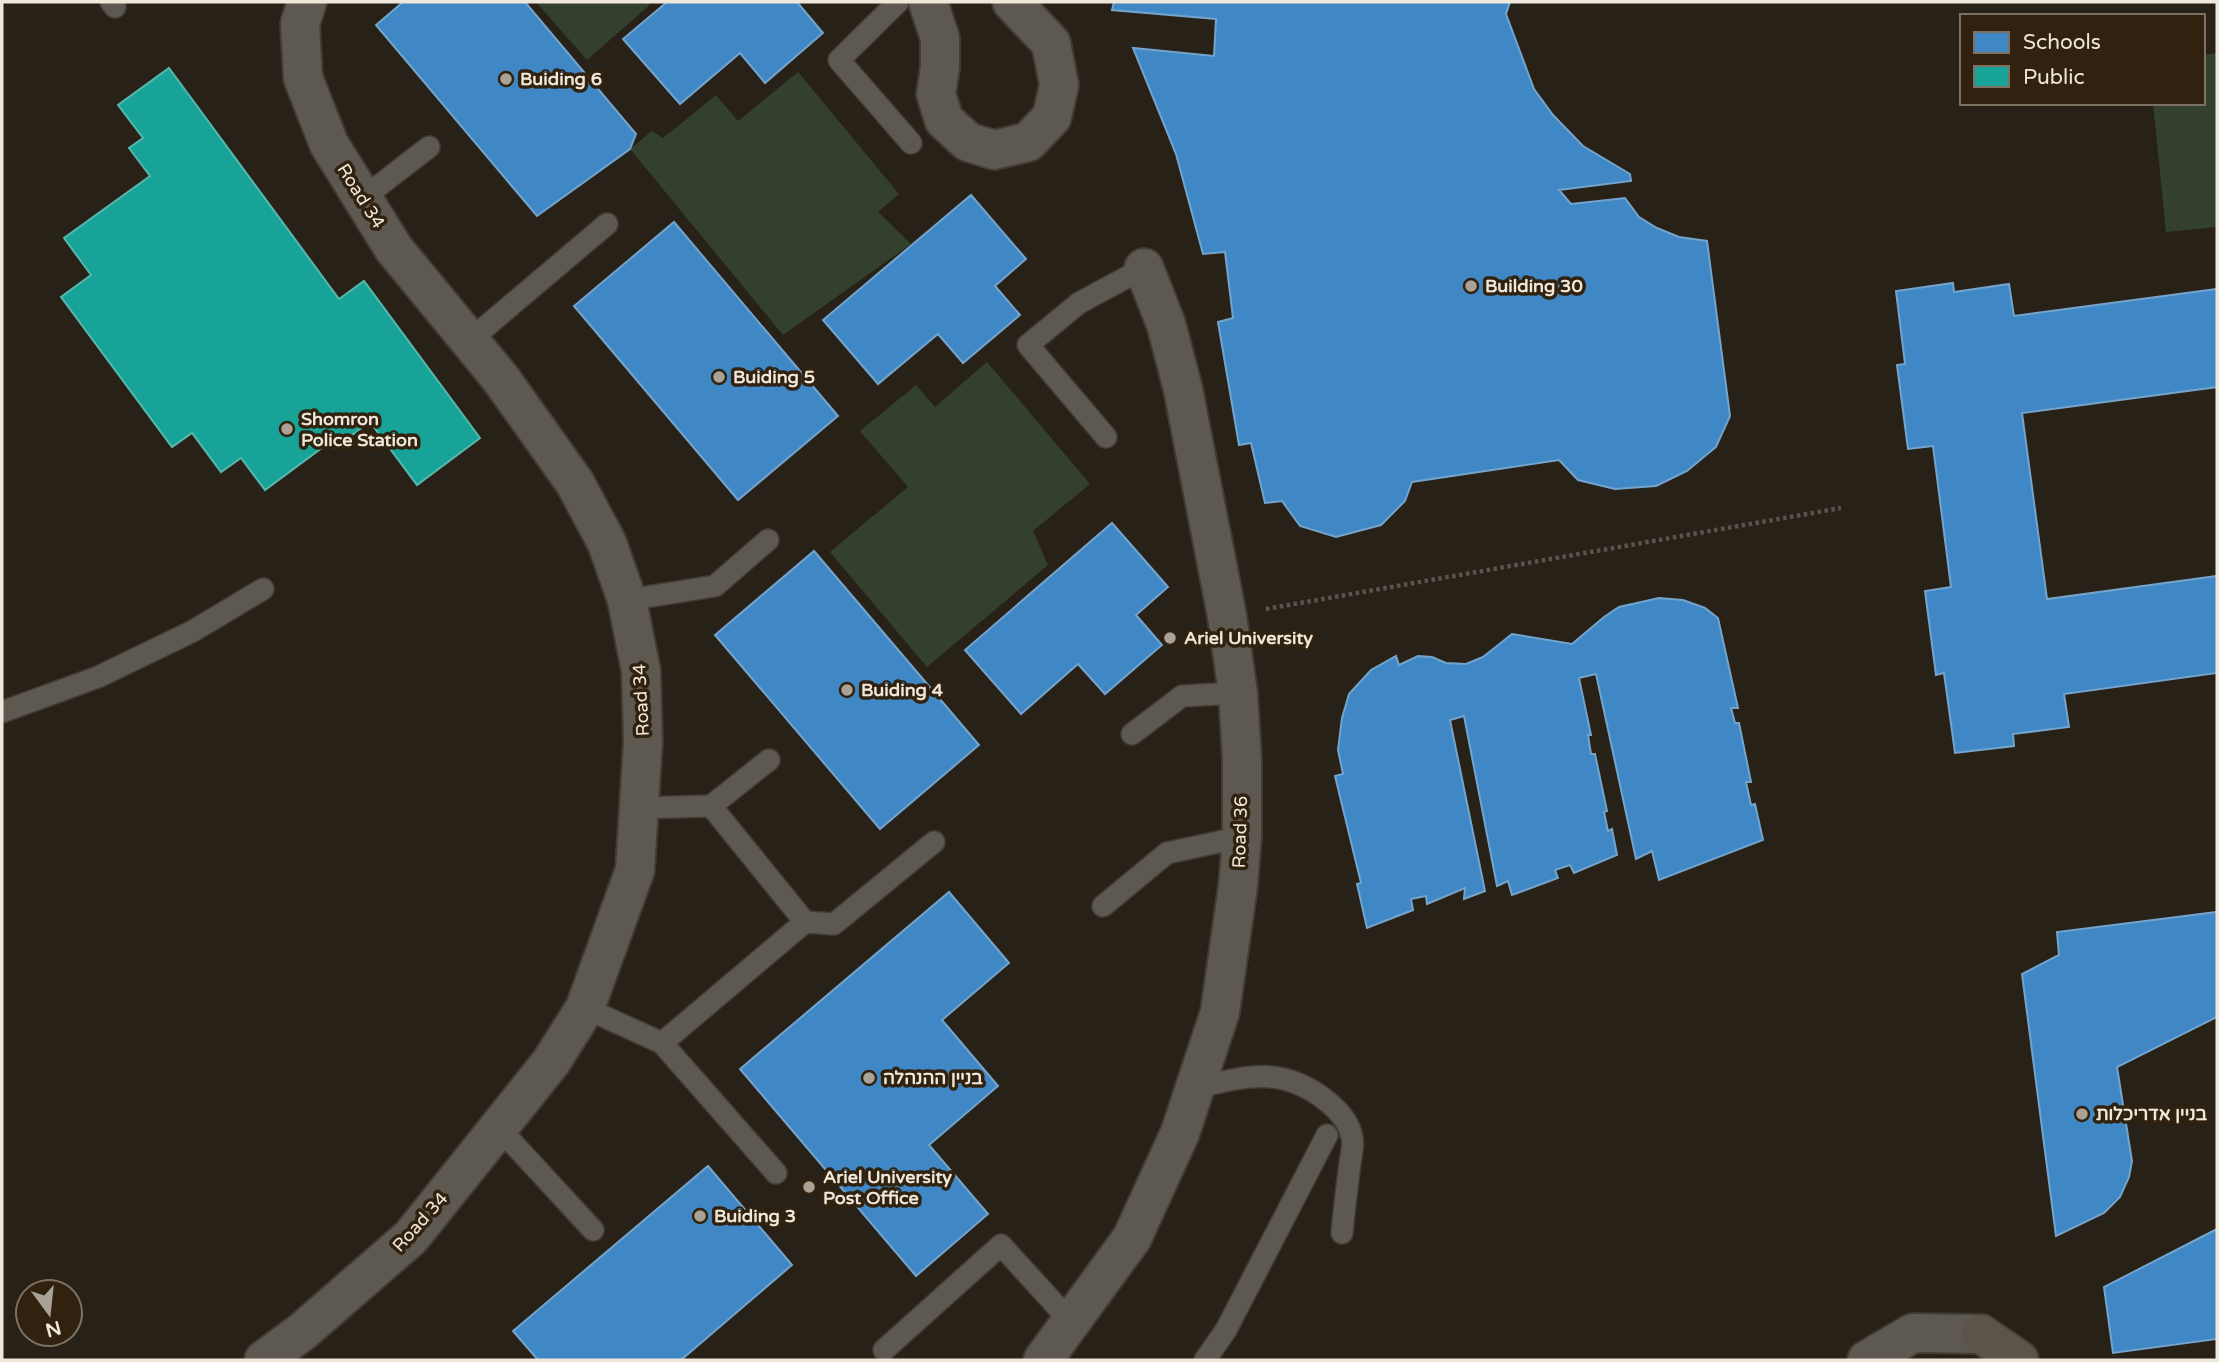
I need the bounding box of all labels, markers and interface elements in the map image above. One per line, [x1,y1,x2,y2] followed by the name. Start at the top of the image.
[1960,14,2205,105] legend
[2023,30,2101,55] text: Schools
[2023,65,2085,90] text: Public
[520,68,602,90] place label: Buiding 6
[498,71,514,87] marker: Buiding 6
[332,159,390,233] street label: Road 34
[1485,275,1583,297] place label: Building 30
[1463,278,1479,294] marker: Building 30
[733,366,815,388] place label: Buiding 5
[711,369,727,385] marker: Buiding 5
[301,408,418,451] place label: Shomron Police Station
[279,421,295,437] marker: Shomron Police Station
[1184,627,1313,649] place label: Ariel University
[1162,630,1178,646] marker: Ariel University
[628,663,654,737] street label: Road 34
[861,679,944,701] place label: Buiding 4
[839,682,855,698] marker: Buiding 4
[1228,795,1252,869] street label: Road 36
[883,1067,983,1089] place label: בניין ההנהלה
[861,1070,877,1086] marker: בניין ההנהלה
[2096,1103,2208,1125] place label: בניין אדריכלות
[2074,1106,2090,1122] marker: בניין אדריכלות
[823,1166,952,1209] place label: Ariel University Post Office
[801,1179,817,1195] marker: Ariel University Post Office
[388,1188,452,1256] street label: Road 34
[714,1205,796,1227] place label: Buiding 3
[692,1208,708,1224] marker: Buiding 3
[14,1278,84,1348] north arrow
[43,1316,63,1341] text: N

